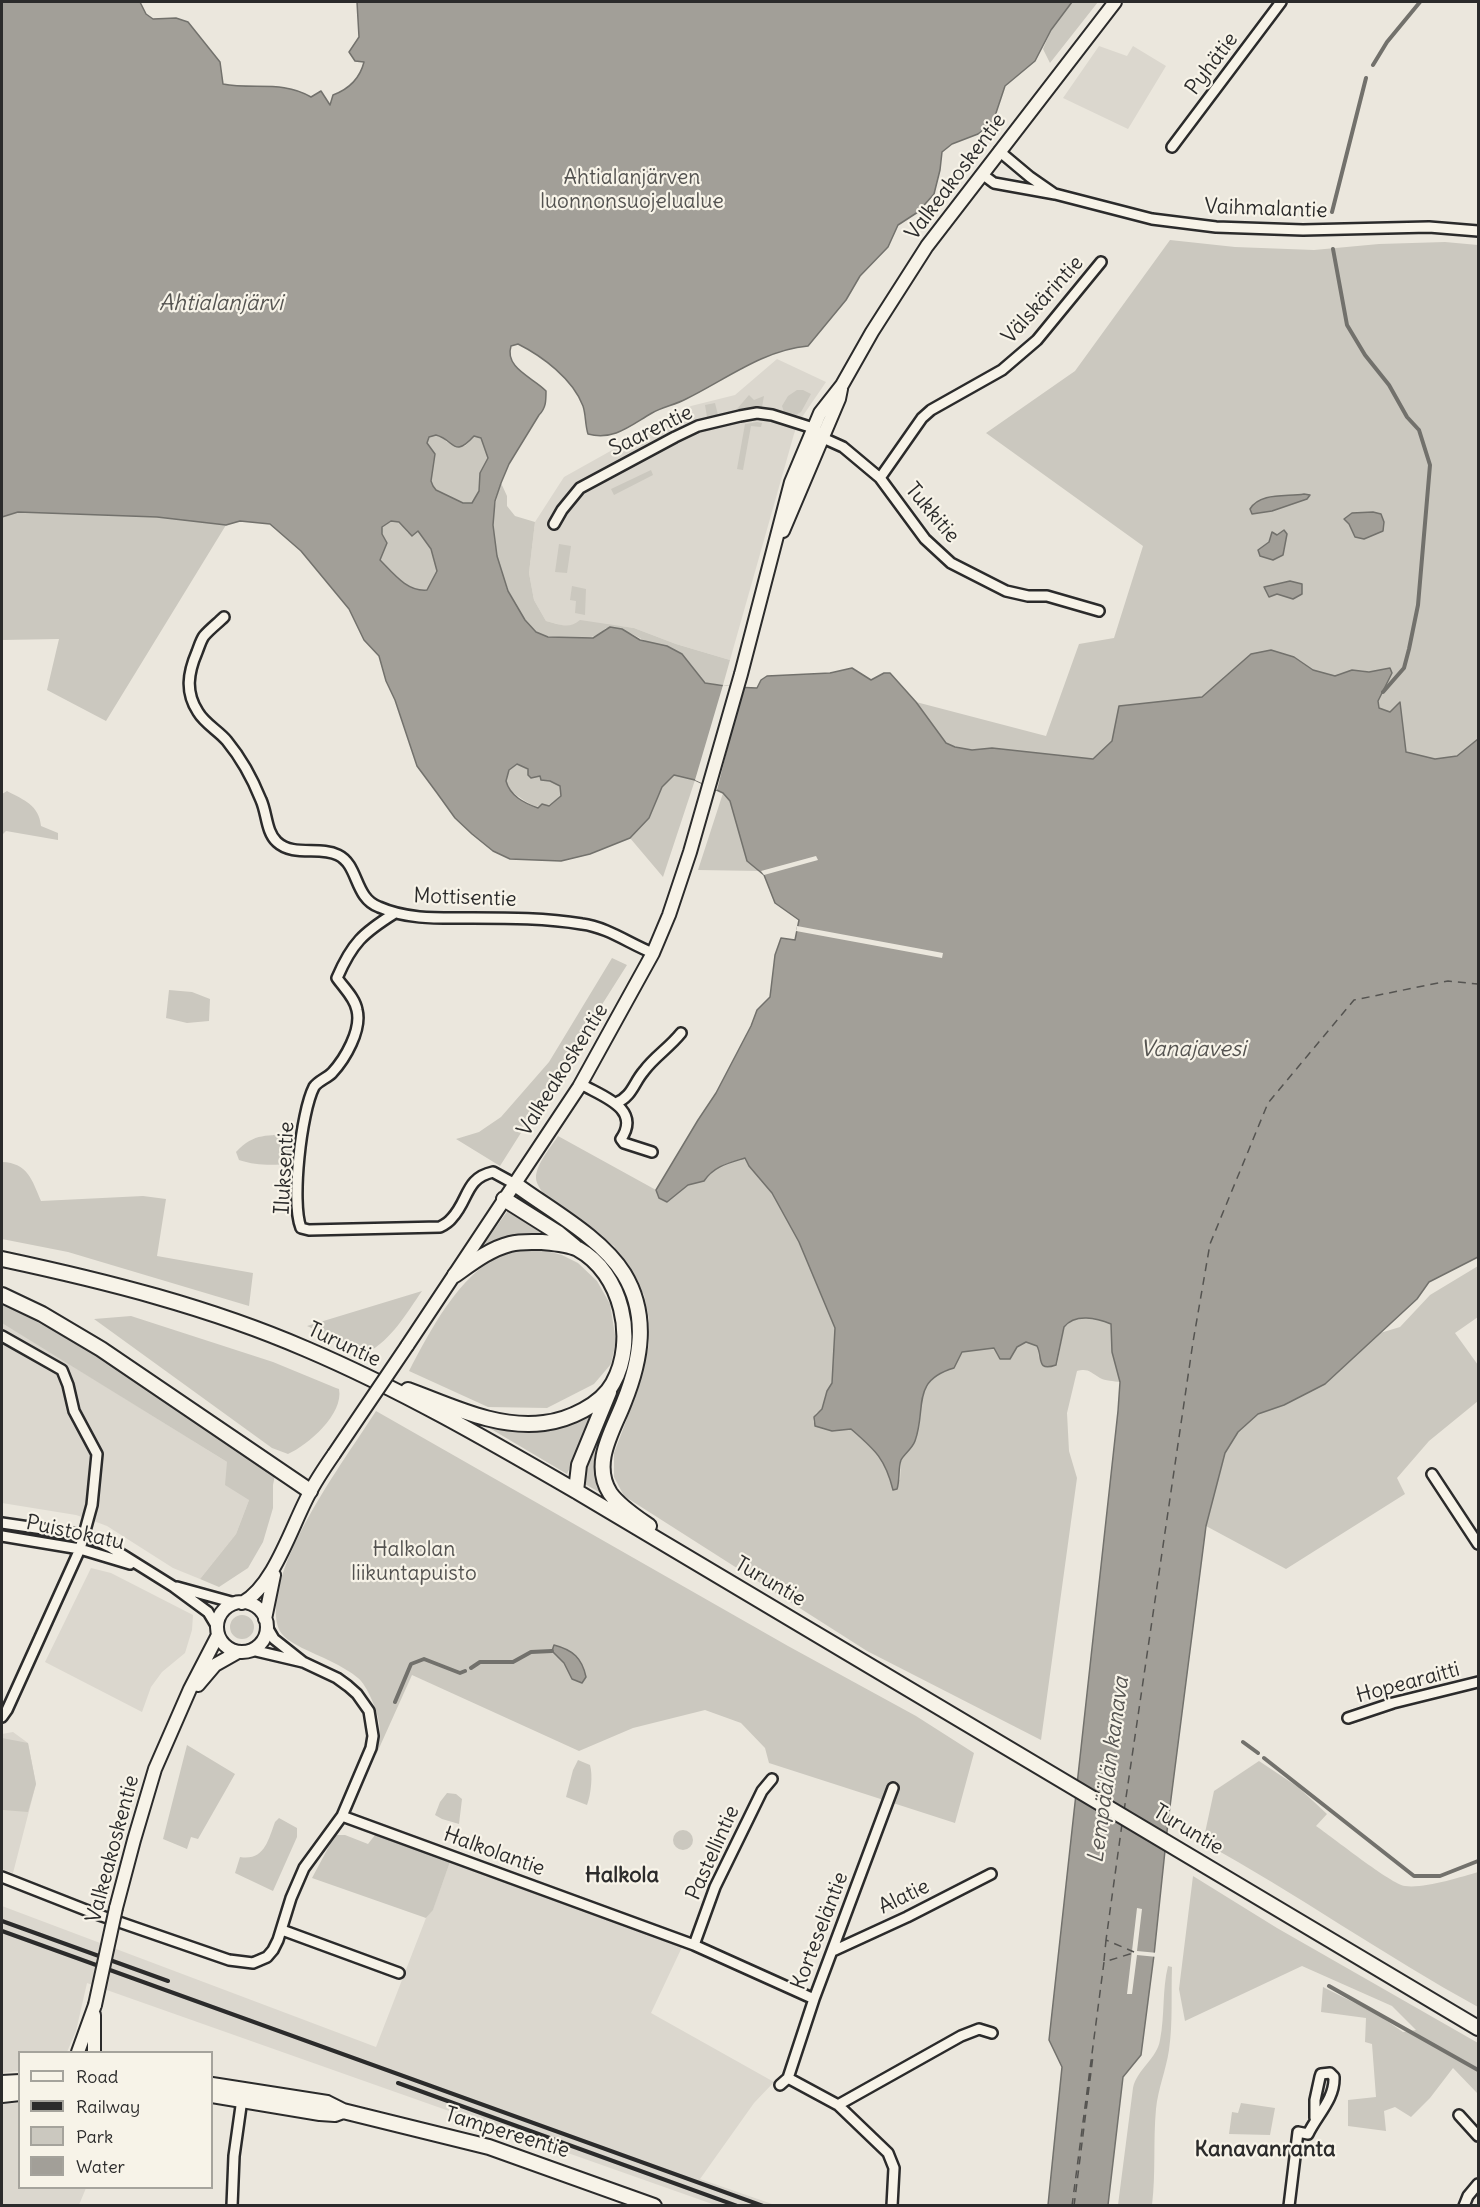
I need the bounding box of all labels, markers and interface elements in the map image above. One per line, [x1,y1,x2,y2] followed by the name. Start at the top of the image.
[1180,28,1244,100] street label: Pyhätie
[900,109,1012,245] street label: Valkeakoskentie
[540,165,724,215] park label: Ahtialanjärven luonnonsuojelualue
[1204,194,1328,224] street label: Vaihmalantie
[997,251,1089,349] street label: Välskärintie
[159,291,283,317] water label: Ahtialanjärvi
[605,400,697,462] street label: Saarentie
[900,478,964,548] street label: Tukkitie
[413,884,517,912] street label: Mottisentie
[512,999,614,1141] street label: Valkeakoskentie
[1140,1037,1246,1063] water label: Vanajavesi
[270,1121,300,1215] street label: Iluksentie
[303,1317,385,1373] street label: Turuntie
[24,1510,126,1556] street label: Puistokatu
[351,1537,477,1587] park label: Halkolan liikuntapuisto
[730,1552,810,1612] street label: Turuntie
[1354,1657,1462,1709] street label: Hopearaitti
[1083,1675,1135,1865] water label: Lempäälän kanava
[81,1772,145,1926] street label: Valkeakoskentie
[1148,1799,1228,1861] street label: Turuntie
[681,1802,745,1904] street label: Pastellintie
[440,1822,548,1882] street label: Halkolantie
[585,1863,659,1889] district label: Halkola
[786,1869,854,1993] street label: Korteseläntie
[875,1874,933,1920] street label: Alatie
[18,2051,213,2189] legend
[76,2065,118,2088] text: Road
[76,2095,140,2118] text: Railway
[442,2102,572,2164] street label: Tampereentie
[76,2125,113,2148] text: Park
[1195,2137,1335,2163] district label: Kanavanranta
[76,2155,125,2178] text: Water

